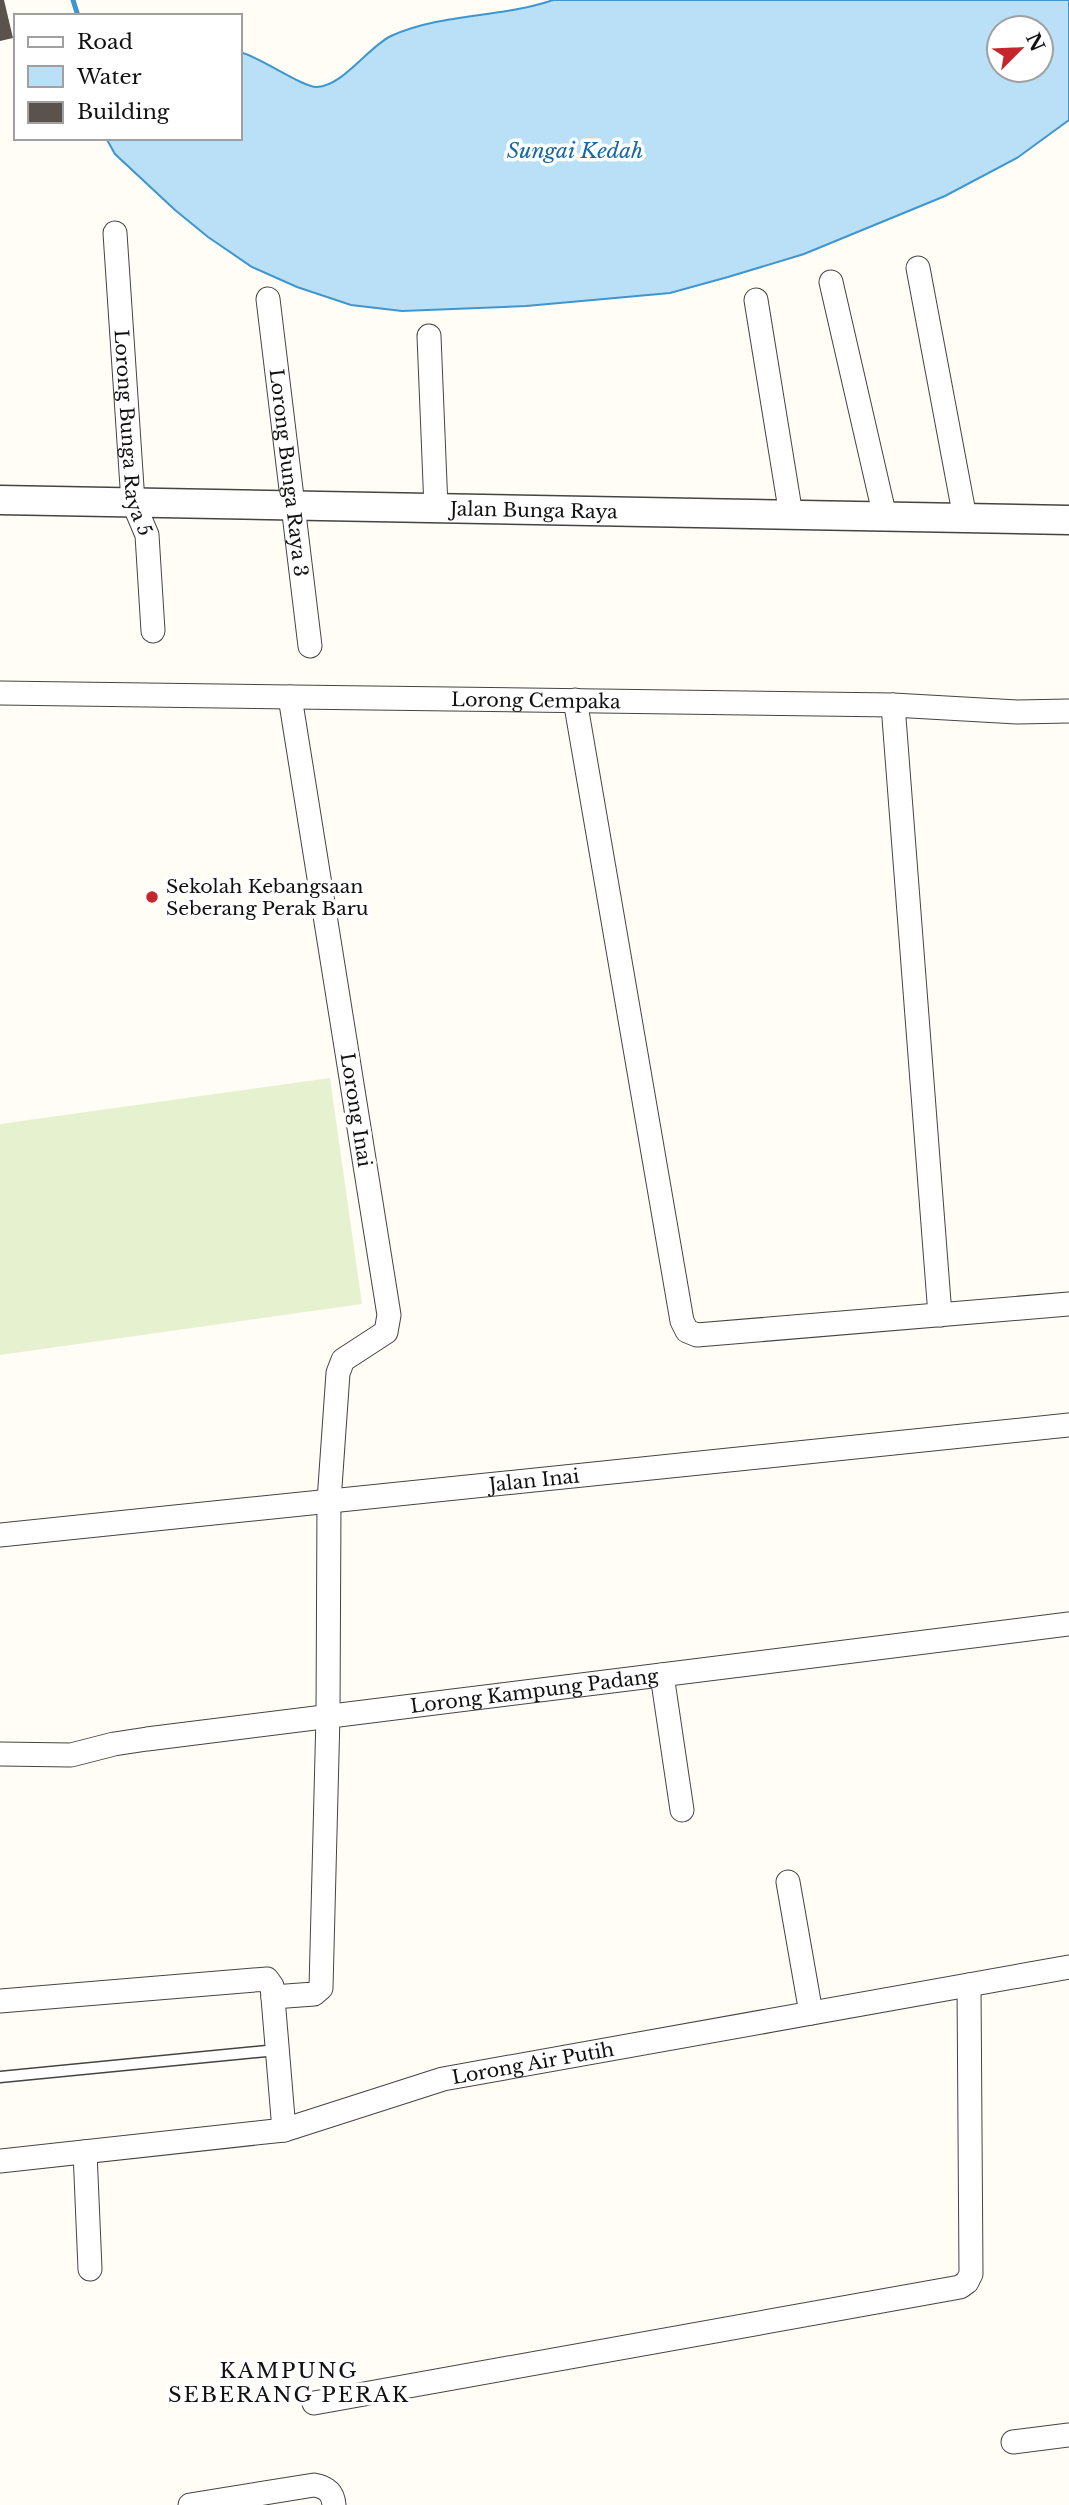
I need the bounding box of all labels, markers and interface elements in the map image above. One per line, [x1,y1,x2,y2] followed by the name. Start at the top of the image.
[14,14,242,140] legend
[985,14,1055,84] north arrow
[77,29,133,55] text: Road
[1021,29,1049,55] text: N
[76,64,141,90] text: Water
[77,99,170,125] text: Building
[507,138,643,164] water label: Sungai Kedah
[110,329,157,539] street label: Lorong Bunga Raya 5
[265,367,313,578] street label: Lorong Bunga Raya 3
[447,497,618,523] street label: Jalan Bunga Raya
[451,688,621,713] street label: Lorong Cempaka
[166,875,369,920] place label: Sekolah Kebangsaan Seberang Perak Baru
[144,889,160,905] marker: Sekolah Kebangsaan Seberang Perak Baru
[336,1051,376,1169] street label: Lorong Inai
[485,1464,581,1496] street label: Jalan Inai
[409,1664,660,1718] street label: Lorong Kampung Padang
[450,2037,616,2089] street label: Lorong Air Putih
[168,2358,410,2408] district label: KAMPUNG SEBERANG PERAK

